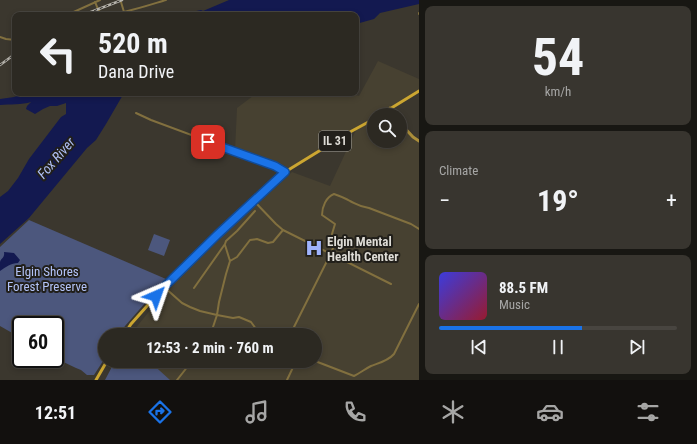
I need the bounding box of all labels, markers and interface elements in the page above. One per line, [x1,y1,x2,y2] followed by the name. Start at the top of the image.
[98,27,168,60] text: 520 m
[532,27,584,88] text: 54
[32,28,84,80] icon: left
[98,61,174,82] text: Dana Drive
[545,84,571,99] text: km/h
[367,108,407,148] map controls
[367,108,407,148] button: search
[191,125,225,159] pin
[197,131,219,153] icon: arrive
[319,131,351,151] road number: IL 31
[34,134,79,182] water label: Fox River
[439,163,478,178] text: Climate
[537,183,579,218] text: 19°
[439,188,450,213] text: −
[666,188,677,213] text: +
[327,234,399,264] place label: Elgin Mental Health Center
[304,238,324,258] hospital icon: Elgin Mental Health Center
[7,264,87,294] park label: Elgin Shores Forest Preserve
[135,275,177,317] position arrow
[499,279,548,297] text: 88.5 FM
[499,297,530,312] text: Music
[12,316,64,368] speed limit sign: 60
[468,336,490,358] icon: previous
[547,336,569,358] icon: pause
[626,336,648,358] icon: next
[146,339,274,357] text: 12:53 · 2 min · 760 m
[146,398,174,426] icon: directions
[243,398,271,426] icon: music
[341,398,369,426] icon: phone
[439,398,467,426] icon: climate
[536,398,564,426] icon: car
[634,398,662,426] icon: filters
[35,402,76,423] text: 12:51

